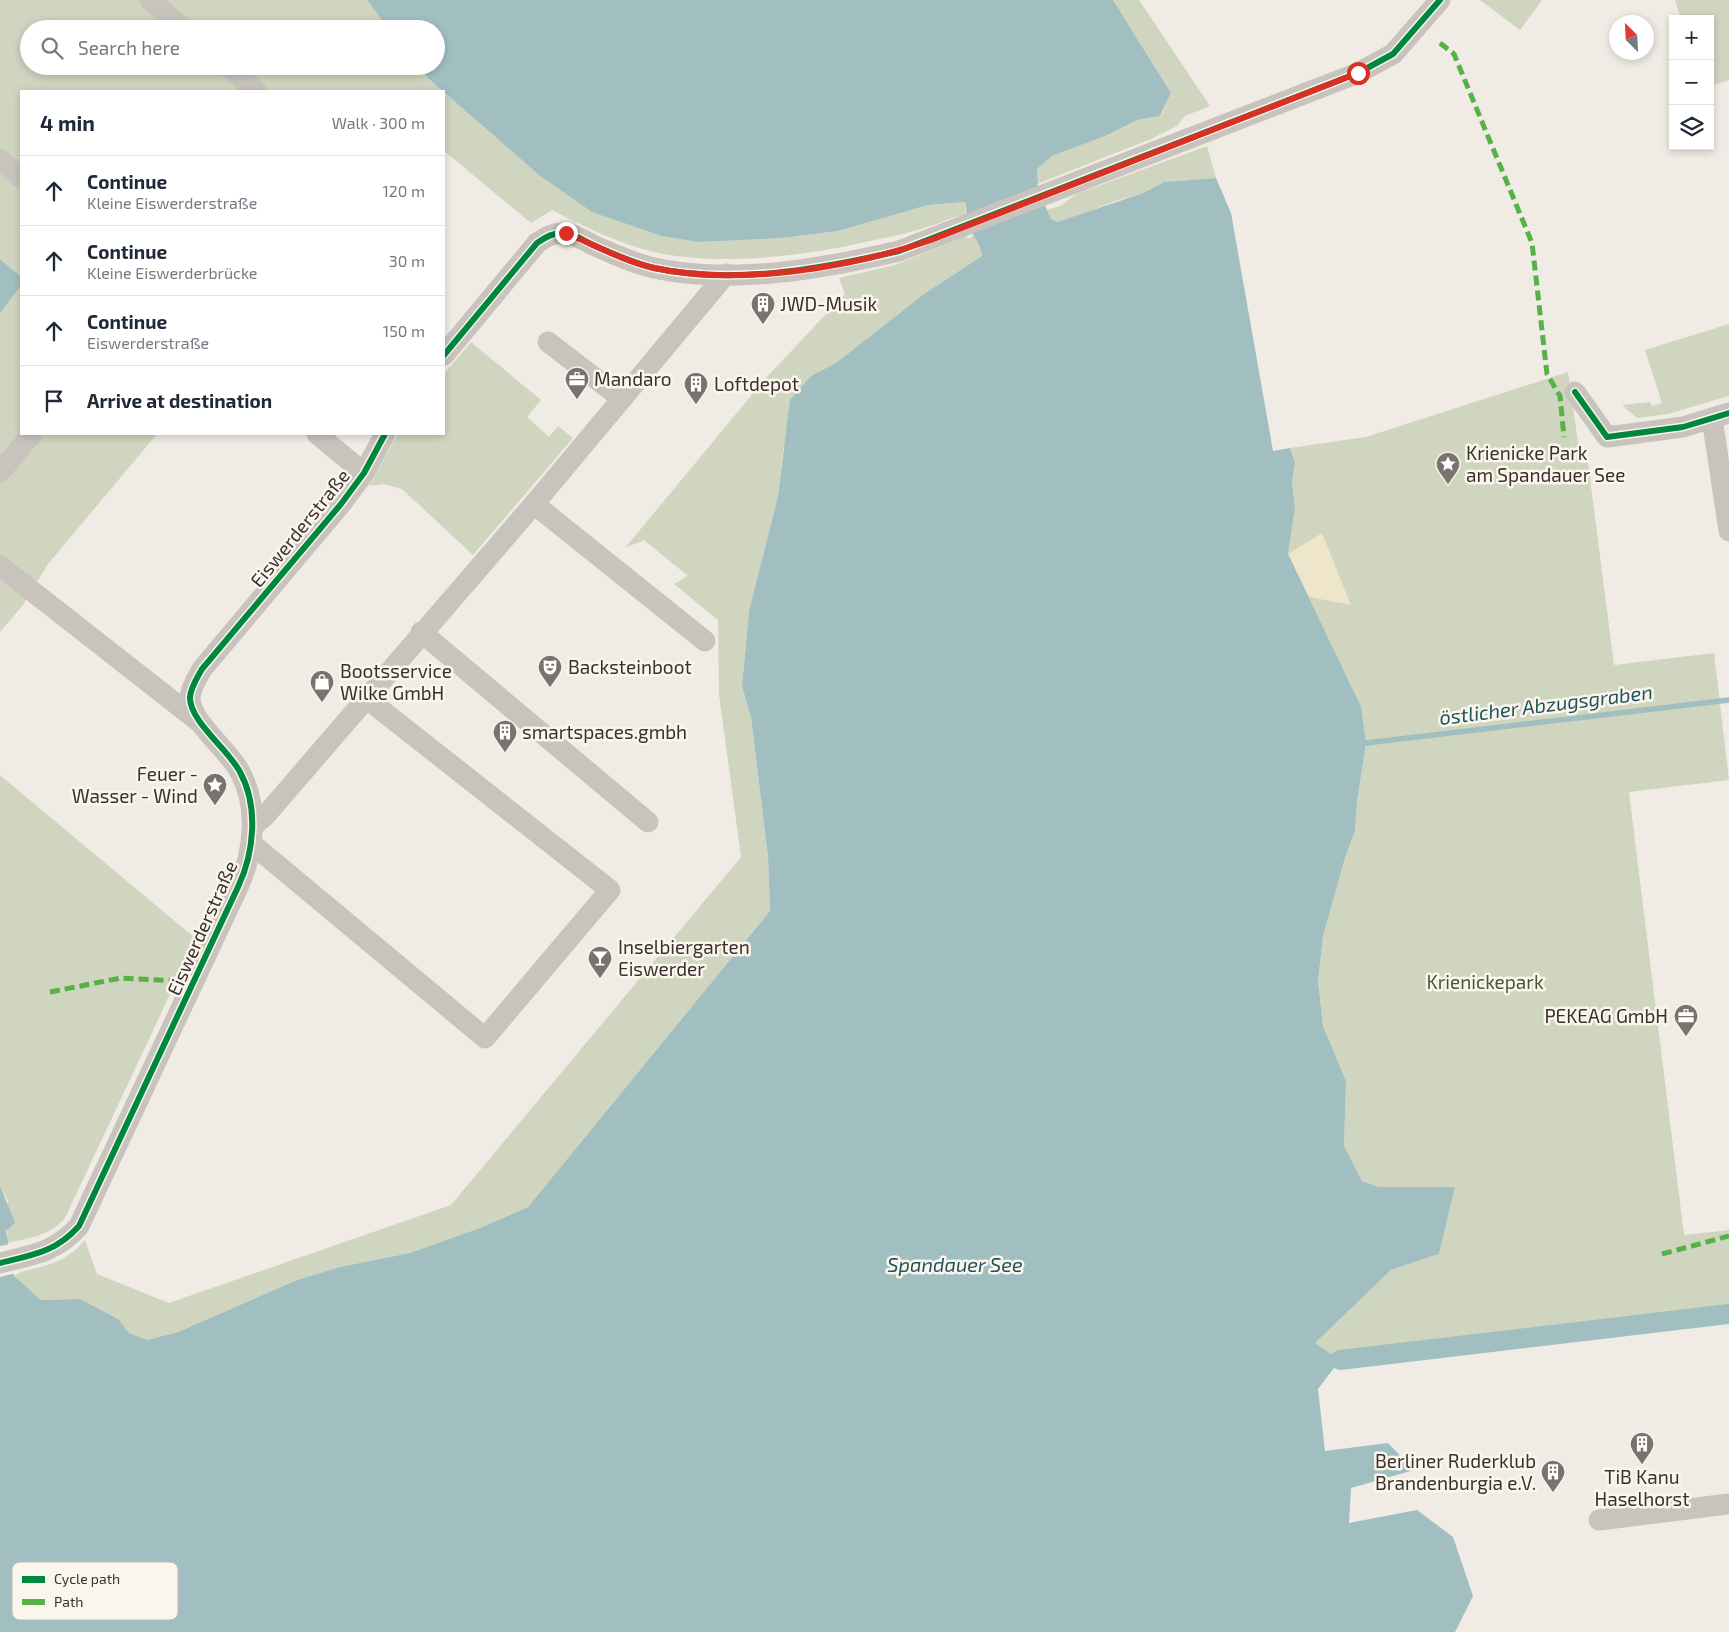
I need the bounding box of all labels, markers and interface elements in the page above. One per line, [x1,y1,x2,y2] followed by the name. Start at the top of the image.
[1609,15,1654,60] north arrow
[1669,15,1714,150] map controls
[1669,15,1714,60] button: +
[20,20,445,75] search box
[38,34,66,62] icon: search
[78,36,180,59] text: Search here
[1669,60,1714,105] button: −
[1347,62,1370,85] route start
[1669,105,1714,150] button: layers
[40,110,95,135] text: 4 min
[332,113,425,132] text: Walk · 300 m
[87,170,167,193] text: Continue
[40,177,68,205] icon: ahead
[382,181,425,200] text: 120 m
[87,193,257,212] text: Kleine Eiswerderstraße
[555,222,578,245] route end
[87,240,167,263] text: Continue
[40,247,68,275] icon: ahead
[389,251,425,270] text: 30 m
[87,263,257,282] text: Kleine Eiswerderbrücke
[750,291,776,325] building icon: JWD-Musik
[780,292,877,315] place label: JWD-Musik
[87,310,167,333] text: Continue
[40,317,68,345] icon: ahead
[383,321,425,340] text: 150 m
[87,333,209,352] text: Eiswerderstraße
[564,366,590,400] office icon: Mandaro
[594,367,672,390] place label: Mandaro
[683,371,709,405] building icon: Loftdepot
[714,372,799,395] place label: Loftdepot
[40,387,68,415] icon: arrive
[87,389,272,412] text: Arrive at destination
[1466,441,1625,486] place label: Krienicke Park am Spandauer See
[1435,451,1461,485] place icon: Krienicke Park am Spandauer See
[245,464,354,591] street label: Eiswerderstraße
[537,654,563,688] theatre icon: Backsteinboot
[568,655,692,678] place label: Backsteinboot
[340,659,452,704] place label: Bootsservice Wilke GmbH
[309,669,335,703] shop icon: Bootsservice Wilke GmbH
[1438,679,1654,729] water label: östlicher Abzugsgraben
[492,719,518,753] building icon: smartspaces.gmbh
[522,720,687,743] place label: smartspaces.gmbh
[72,762,198,807] place label: Feuer - Wasser - Wind
[202,772,228,806] place icon: Feuer - Wasser - Wind
[162,857,242,999] street label: Eiswerderstraße
[618,935,750,980] place label: Inselbiergarten Eiswerder
[587,945,613,979] bar icon: Inselbiergarten Eiswerder
[1426,970,1544,993] park label: Krienickepark
[1673,1003,1699,1037] office icon: PEKEAG GmbH
[1544,1004,1668,1027] place label: PEKEAG GmbH
[887,1252,1023,1276] water label: Spandauer See
[1629,1431,1655,1465] building icon: TiB Kanu Haselhorst
[1375,1449,1536,1494] place label: Berliner Ruderklub Brandenburgia e.V.
[1540,1459,1566,1493] building icon: Berliner Ruderklub Brandenburgia e.V.
[1595,1465,1689,1510] place label: TiB Kanu Haselhorst
[12,1562,178,1620] legend
[54,1570,120,1587] text: Cycle path
[54,1593,83,1610] text: Path

